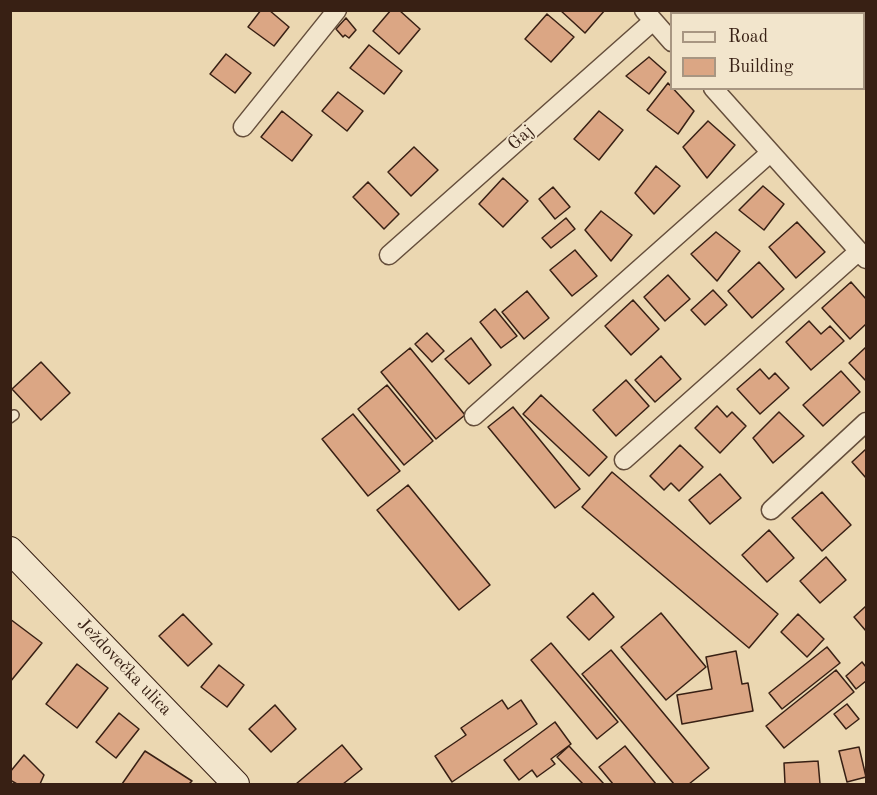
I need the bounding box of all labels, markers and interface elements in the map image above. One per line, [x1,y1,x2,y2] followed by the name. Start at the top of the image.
[670,12,865,90] legend
[728,28,768,46] text: Road
[728,58,793,76] text: Building
[504,121,538,155] street label: Gaj
[72,614,176,720] street label: Ježdovečka ulica

